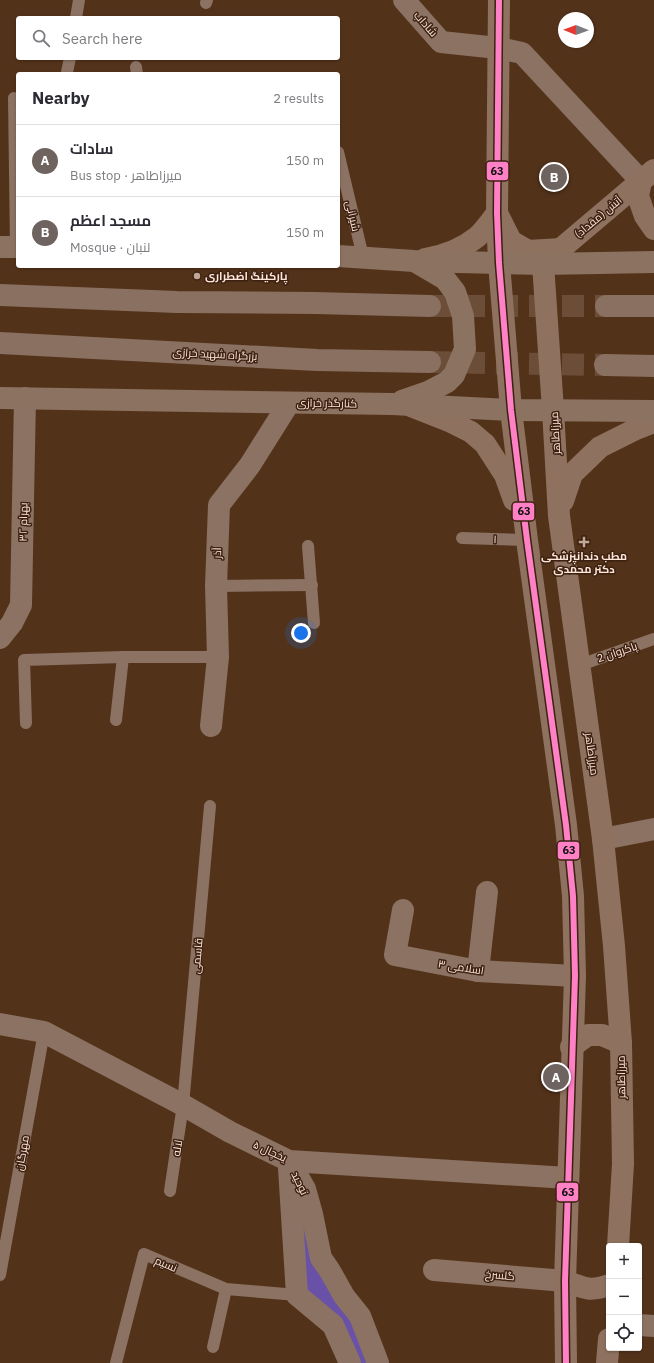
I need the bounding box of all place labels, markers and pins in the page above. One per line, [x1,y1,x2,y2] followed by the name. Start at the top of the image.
[541,162,567,192] pin: B
[205,269,287,285] place label: پارکینگ اضطراری
[192,271,202,281] marker: پارکینگ اضطراری
[578,536,590,548] marker: مطب دندانپزشکی دکتر محمدی
[541,549,627,576] place label: مطب دندانپزشکی دکتر محمدی
[543,1062,569,1092] pin: A

